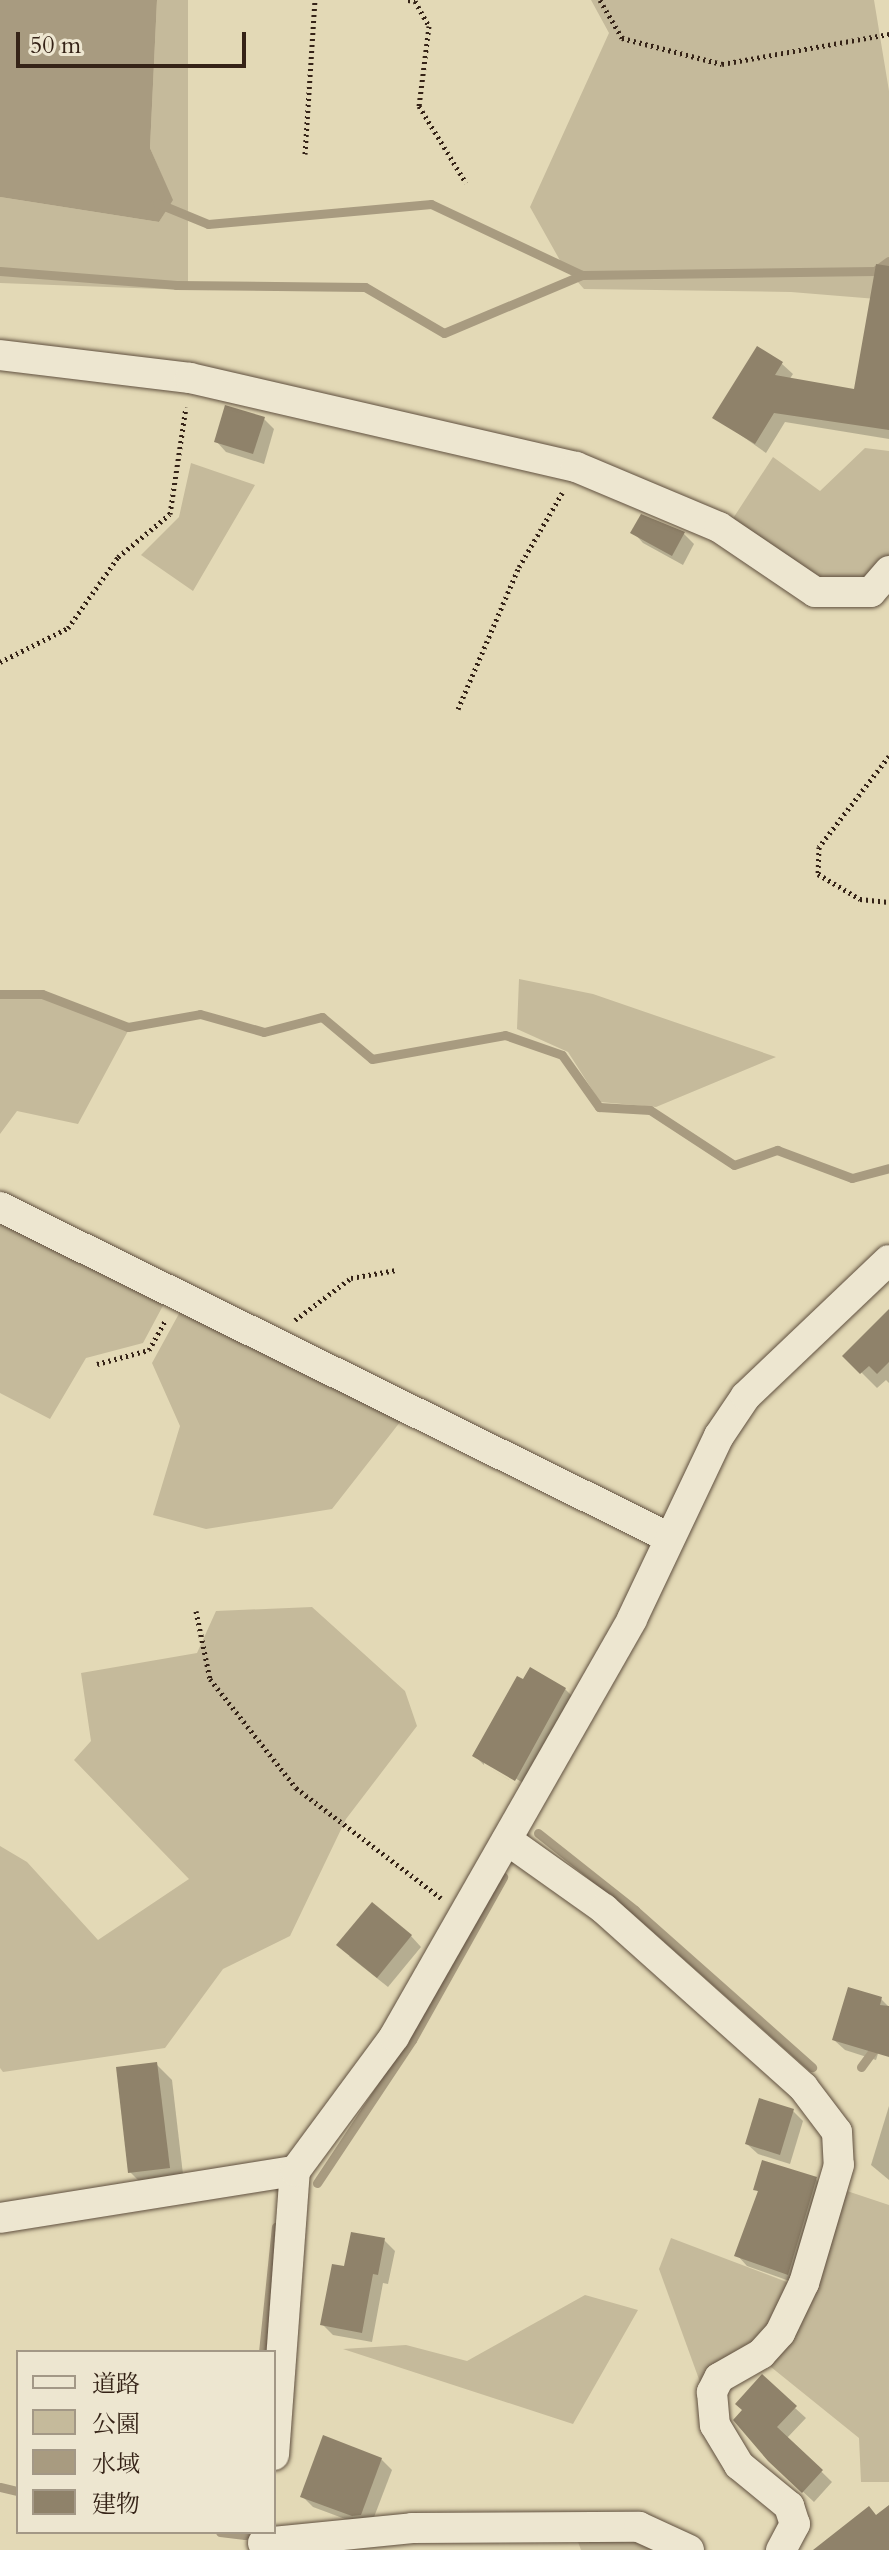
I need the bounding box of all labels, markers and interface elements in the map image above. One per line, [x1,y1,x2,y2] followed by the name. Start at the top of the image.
[20,16,250,66] scale bar
[30,29,81,62] text: 50 m
[16,2350,276,2534] legend
[92,2368,140,2401] text: 道路
[92,2408,140,2441] text: 公園
[92,2448,140,2481] text: 水域
[92,2488,140,2521] text: 建物

